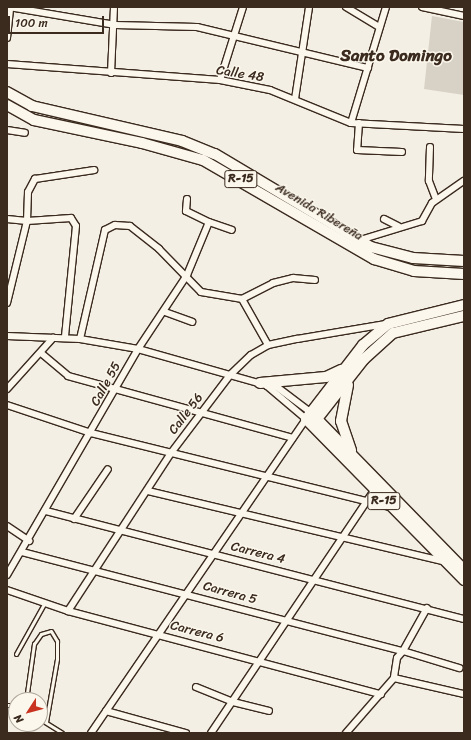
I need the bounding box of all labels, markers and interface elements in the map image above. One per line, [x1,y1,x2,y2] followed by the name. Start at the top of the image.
[10,8,106,34] scale bar
[15,12,48,34] text: 100 m
[340,46,452,66] district label: Santo Domingo
[215,63,265,85] street label: Calle 48
[224,169,258,189] road number: R-15
[273,180,365,244] street label: Avenida Ribereña
[88,359,124,409] street label: Calle 55
[165,390,207,438] street label: Calle 56
[367,491,401,511] road number: R-15
[229,539,287,567] street label: Carrera 4
[201,578,259,608] street label: Carrera 5
[169,618,225,646] street label: Carrera 6
[8,692,48,732] north arrow
[9,710,29,727] text: N

